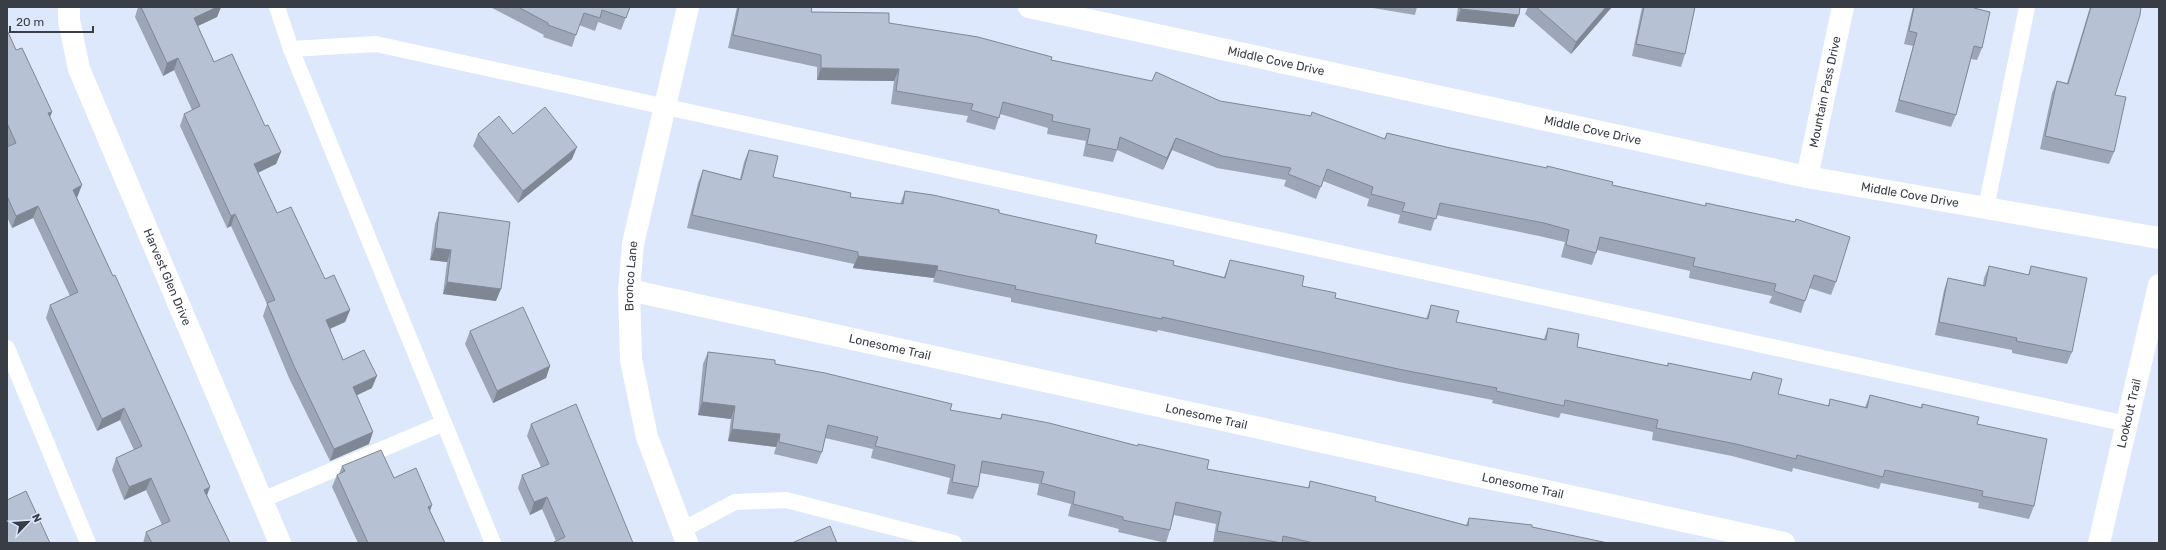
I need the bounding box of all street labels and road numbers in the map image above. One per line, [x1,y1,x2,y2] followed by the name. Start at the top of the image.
[1806,35,1844,149] street label: Mountain Pass Drive
[1226,44,1326,78] street label: Middle Cove Drive
[1543,113,1643,148] street label: Middle Cove Drive
[1860,180,1960,210] street label: Middle Cove Drive
[141,227,194,328] street label: Harvest Glen Drive
[622,240,640,311] street label: Bronco Lane
[848,331,932,363] street label: Lonesome Trail
[2114,377,2144,449] street label: Lookout Trail
[1164,401,1249,432] street label: Lonesome Trail
[1481,470,1565,502] street label: Lonesome Trail

